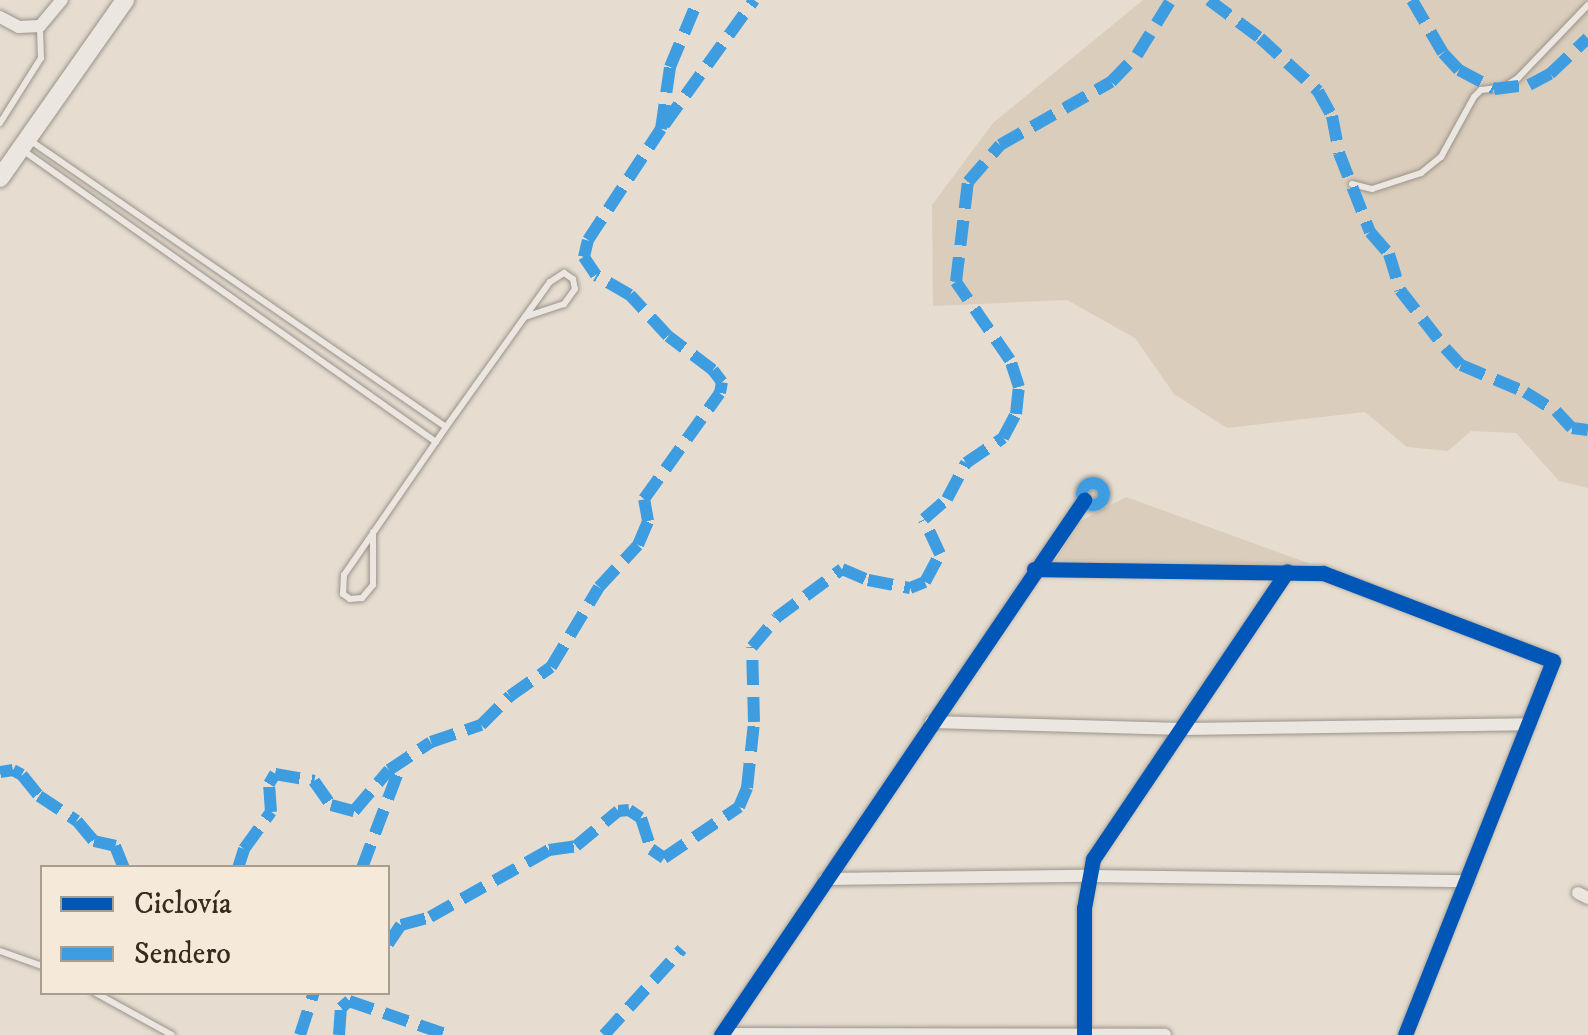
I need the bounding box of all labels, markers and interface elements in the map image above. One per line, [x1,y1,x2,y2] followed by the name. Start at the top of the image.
[40,865,390,995] legend
[134,886,232,923] text: Ciclovía
[134,936,231,973] text: Sendero

